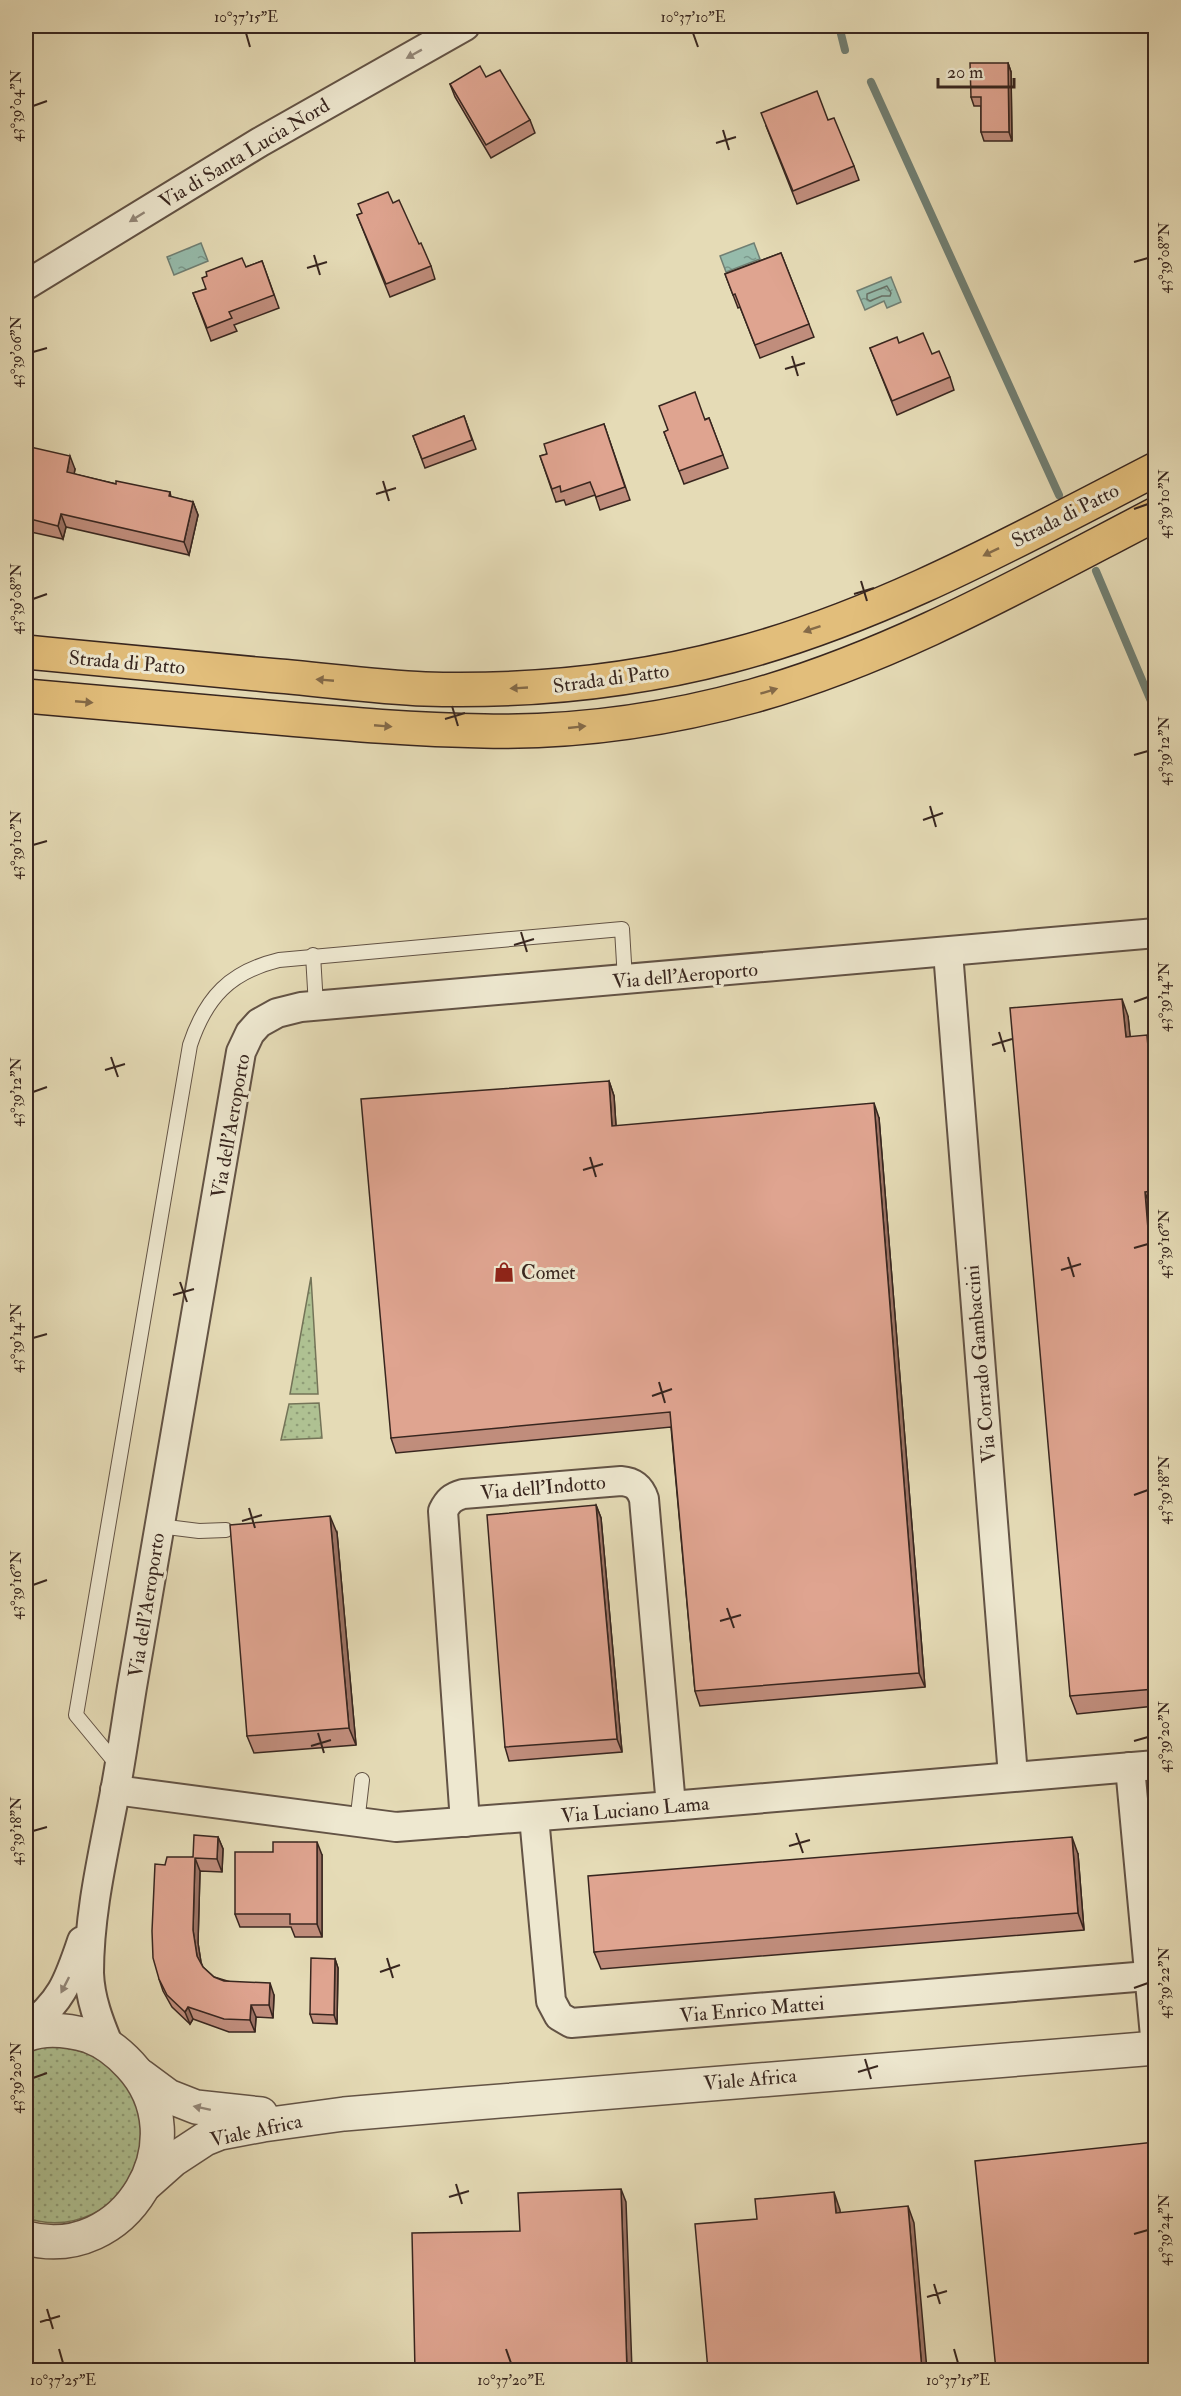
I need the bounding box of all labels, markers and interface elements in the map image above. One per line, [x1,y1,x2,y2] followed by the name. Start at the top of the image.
[214,8,278,27] text: 10°37'15"E
[660,8,726,27] text: 10°37'10"E
[405,49,422,59] one-way arrow
[938,51,1014,89] scale bar
[947,61,983,84] text: 20 m
[7,69,26,142] text: 43°39'04"N
[154,93,334,214] street label: Via di Santa Lucia Nord
[129,212,145,223] one-way arrow
[1155,222,1174,294] text: 43°39'08"N
[7,316,26,388] text: 43°39'06"N
[1155,469,1174,539] text: 43°39'10"N
[1007,478,1123,553] street label: Strada di Patto
[982,547,999,556] one-way arrow
[7,563,26,635] text: 43°39'08"N
[803,625,821,635] one-way arrow
[68,645,186,680] street label: Strada di Patto
[551,658,671,699] street label: Strada di Patto
[315,675,334,685] one-way arrow
[510,684,529,693] one-way arrow
[760,686,778,695] one-way arrow
[74,697,93,707] one-way arrow
[1155,716,1174,786] text: 43°39'12"N
[373,722,392,731] one-way arrow
[568,723,587,732] one-way arrow
[7,810,26,880] text: 43°39'10"N
[611,957,759,995] street label: Via dell'Aeroporto
[1155,962,1174,1032] text: 43°39'14"N
[206,1052,256,1200] street label: Via dell'Aeroporto
[7,1057,26,1127] text: 43°39'12"N
[1155,1209,1174,1279] text: 43°39'16"N
[492,1260,516,1284] shop icon: Comet
[521,1260,576,1285] place label: Comet
[959,1264,1002,1464] street label: Via Corrado Gambaccini
[7,1303,26,1373] text: 43°39'14"N
[1155,1455,1174,1524] text: 43°39'18"N
[479,1470,607,1505] street label: Via dell'Indotto
[123,1531,171,1679] street label: Via dell'Aeroporto
[7,1550,26,1620] text: 43°39'16"N
[1155,1701,1174,1773] text: 43°39'20"N
[560,1790,711,1828] street label: Via Luciano Lama
[7,1796,26,1865] text: 43°39'18"N
[1155,1947,1174,2019] text: 43°39'22"N
[61,1977,70,1994] one-way arrow
[679,1991,825,2028] street label: Via Enrico Mattei
[7,2042,26,2114] text: 43°39'20"N
[702,2063,798,2096] street label: Viale Africa
[192,2103,211,2112] one-way arrow
[208,2108,305,2152] street label: Viale Africa
[1155,2193,1174,2266] text: 43°39'24"N
[30,2371,96,2390] text: 10°37'25"E
[477,2371,545,2390] text: 10°37'20"E
[926,2371,990,2390] text: 10°37'15"E

